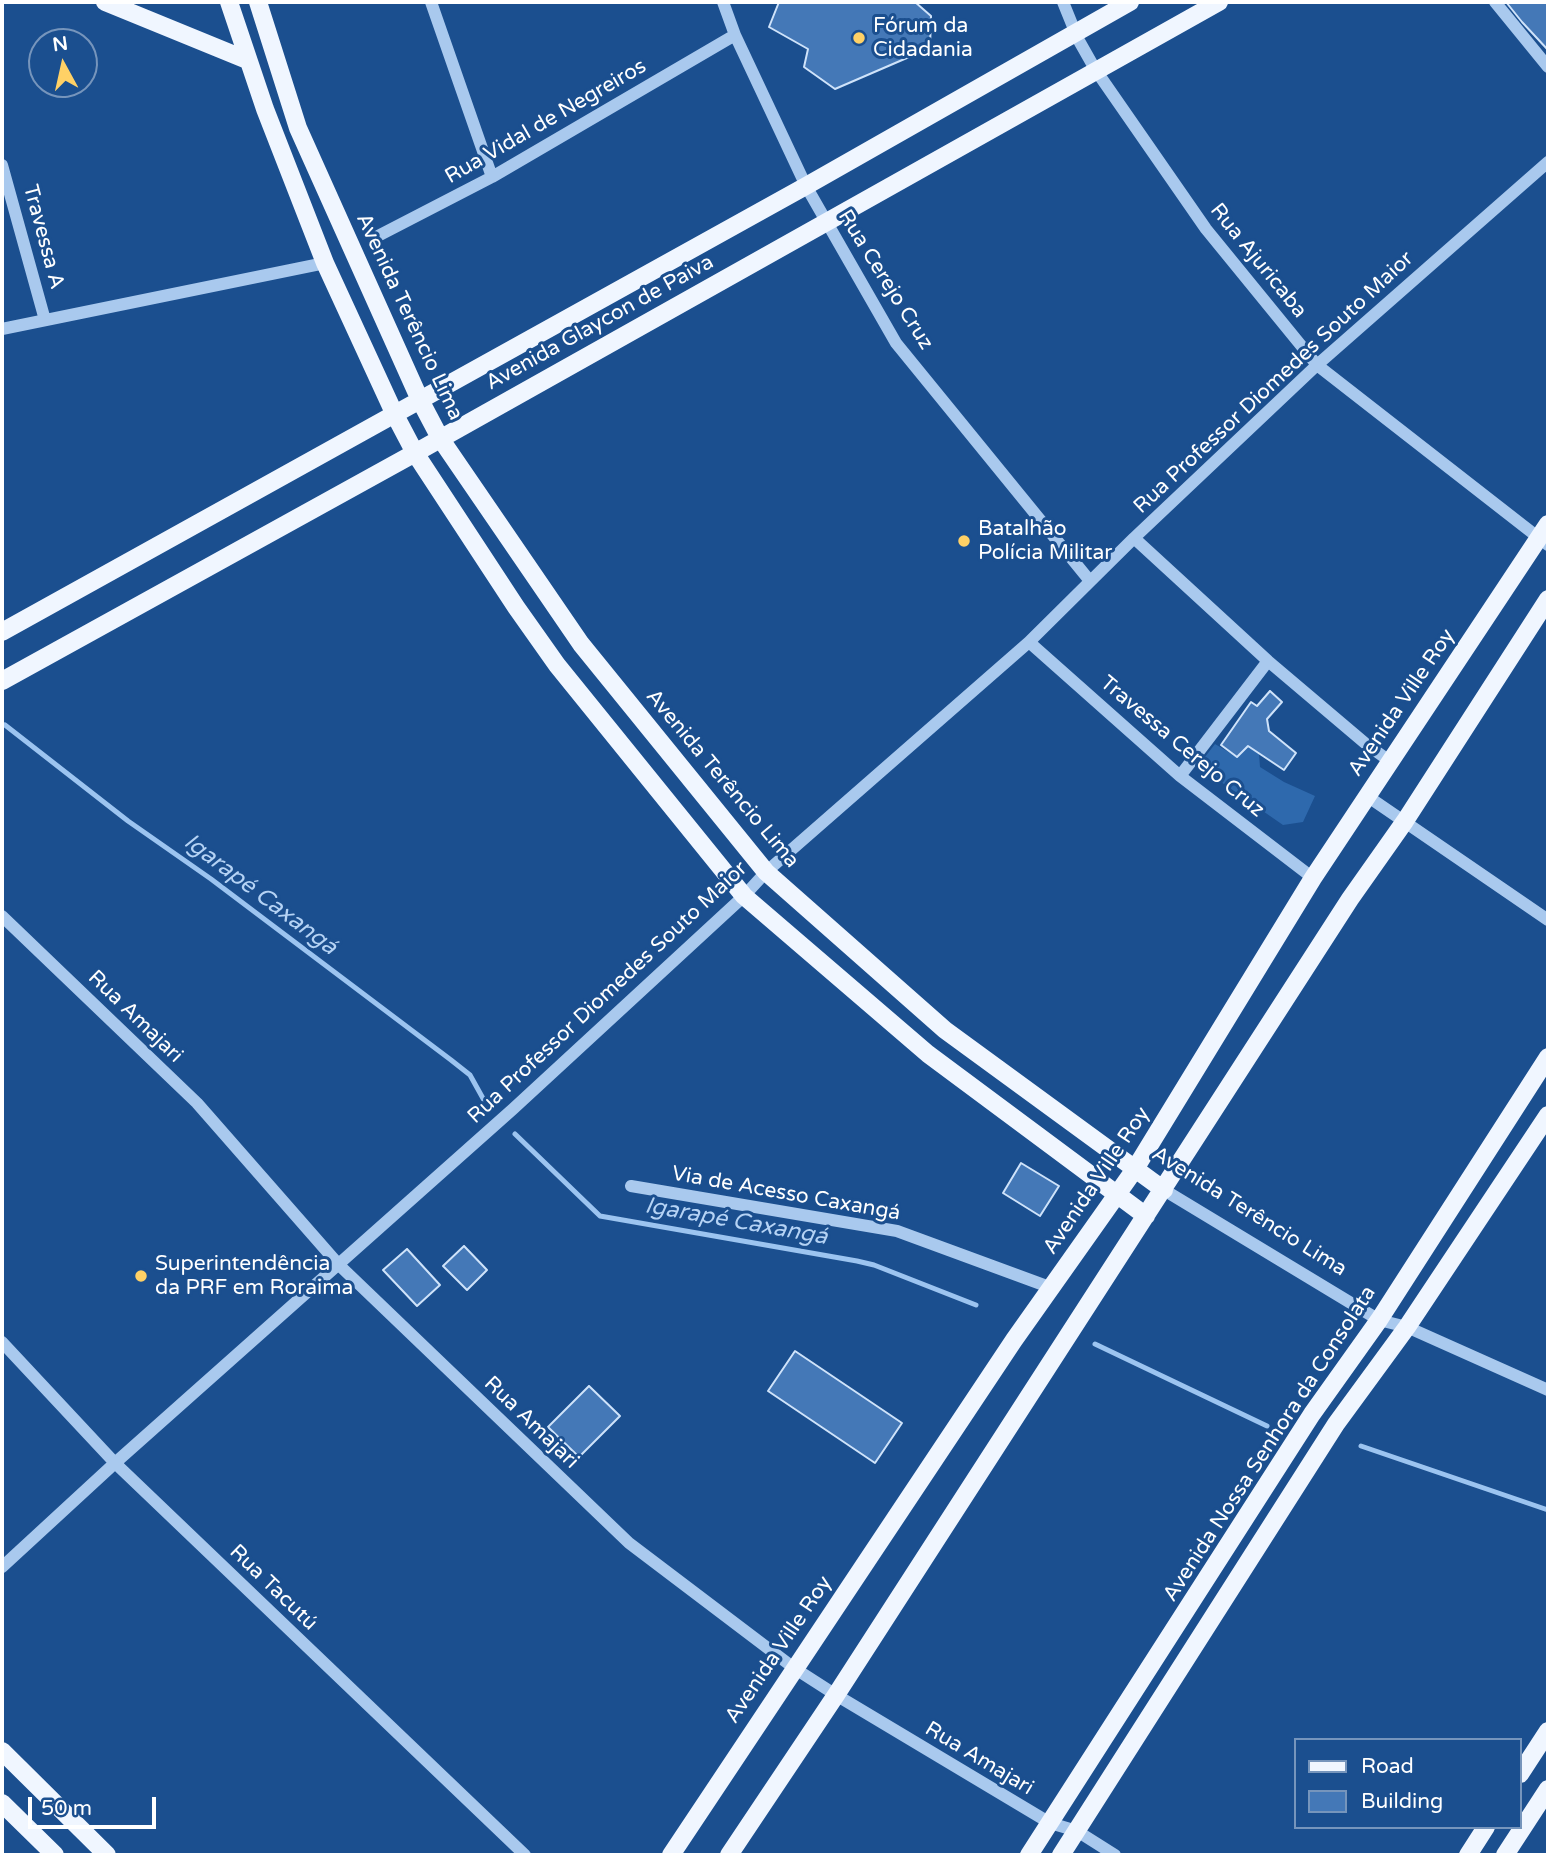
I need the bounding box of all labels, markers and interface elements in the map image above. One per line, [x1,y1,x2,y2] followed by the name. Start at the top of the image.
[873,13,973,63] place label: Fórum da Cidadania
[28,28,98,98] north arrow
[851,30,867,46] marker: Fórum da Cidadania
[51,32,69,56] text: N
[441,54,651,190] street label: Rua Vidal de Negreiros
[17,182,69,292] street label: Travessa A
[1204,199,1312,323] street label: Rua Ajuricaba
[832,205,938,355] street label: Rua Cerejo Cruz
[350,210,468,424] street label: Avenida Terêncio Lima
[1129,247,1419,519] street label: Rua Professor Diomedes Souto Maior
[482,250,718,396] street label: Avenida Glaycon de Paiva
[978,516,1112,566] place label: Batalhão Polícia Militar
[956,533,972,549] marker: Batalhão Polícia Militar
[1343,624,1461,782] street label: Avenida Ville Roy
[1095,671,1269,823] street label: Travessa Cerejo Cruz
[640,685,804,873] street label: Avenida Terêncio Lima
[178,828,342,962] water label: Igarapé Caxangá
[463,857,753,1129] street label: Rua Professor Diomedes Souto Maior
[82,966,188,1068] street label: Rua Amajari
[1038,1102,1156,1260] street label: Avenida Ville Roy
[1147,1142,1351,1282] street label: Avenida Terêncio Lima
[670,1161,902,1227] street label: Via de Acesso Caxangá
[643,1192,829,1252] water label: Igarapé Caxangá
[155,1251,353,1301] place label: Superintendência da PRF em Roraima
[133,1268,149,1284] marker: Superintendência da PRF em Roraima
[1158,1281,1382,1607] street label: Avenida Nossa Senhora da Consolata
[478,1372,584,1474] street label: Rua Amajari
[224,1540,322,1636] street label: Rua Tacutú
[720,1571,838,1729] street label: Avenida Ville Roy
[920,1717,1038,1801] street label: Rua Amajari
[1294,1738,1522,1829] legend
[1361,1754,1414,1779] text: Road
[32,1784,159,1828] scale bar
[1361,1789,1443,1814] text: Building
[41,1796,92,1821] text: 50 m

